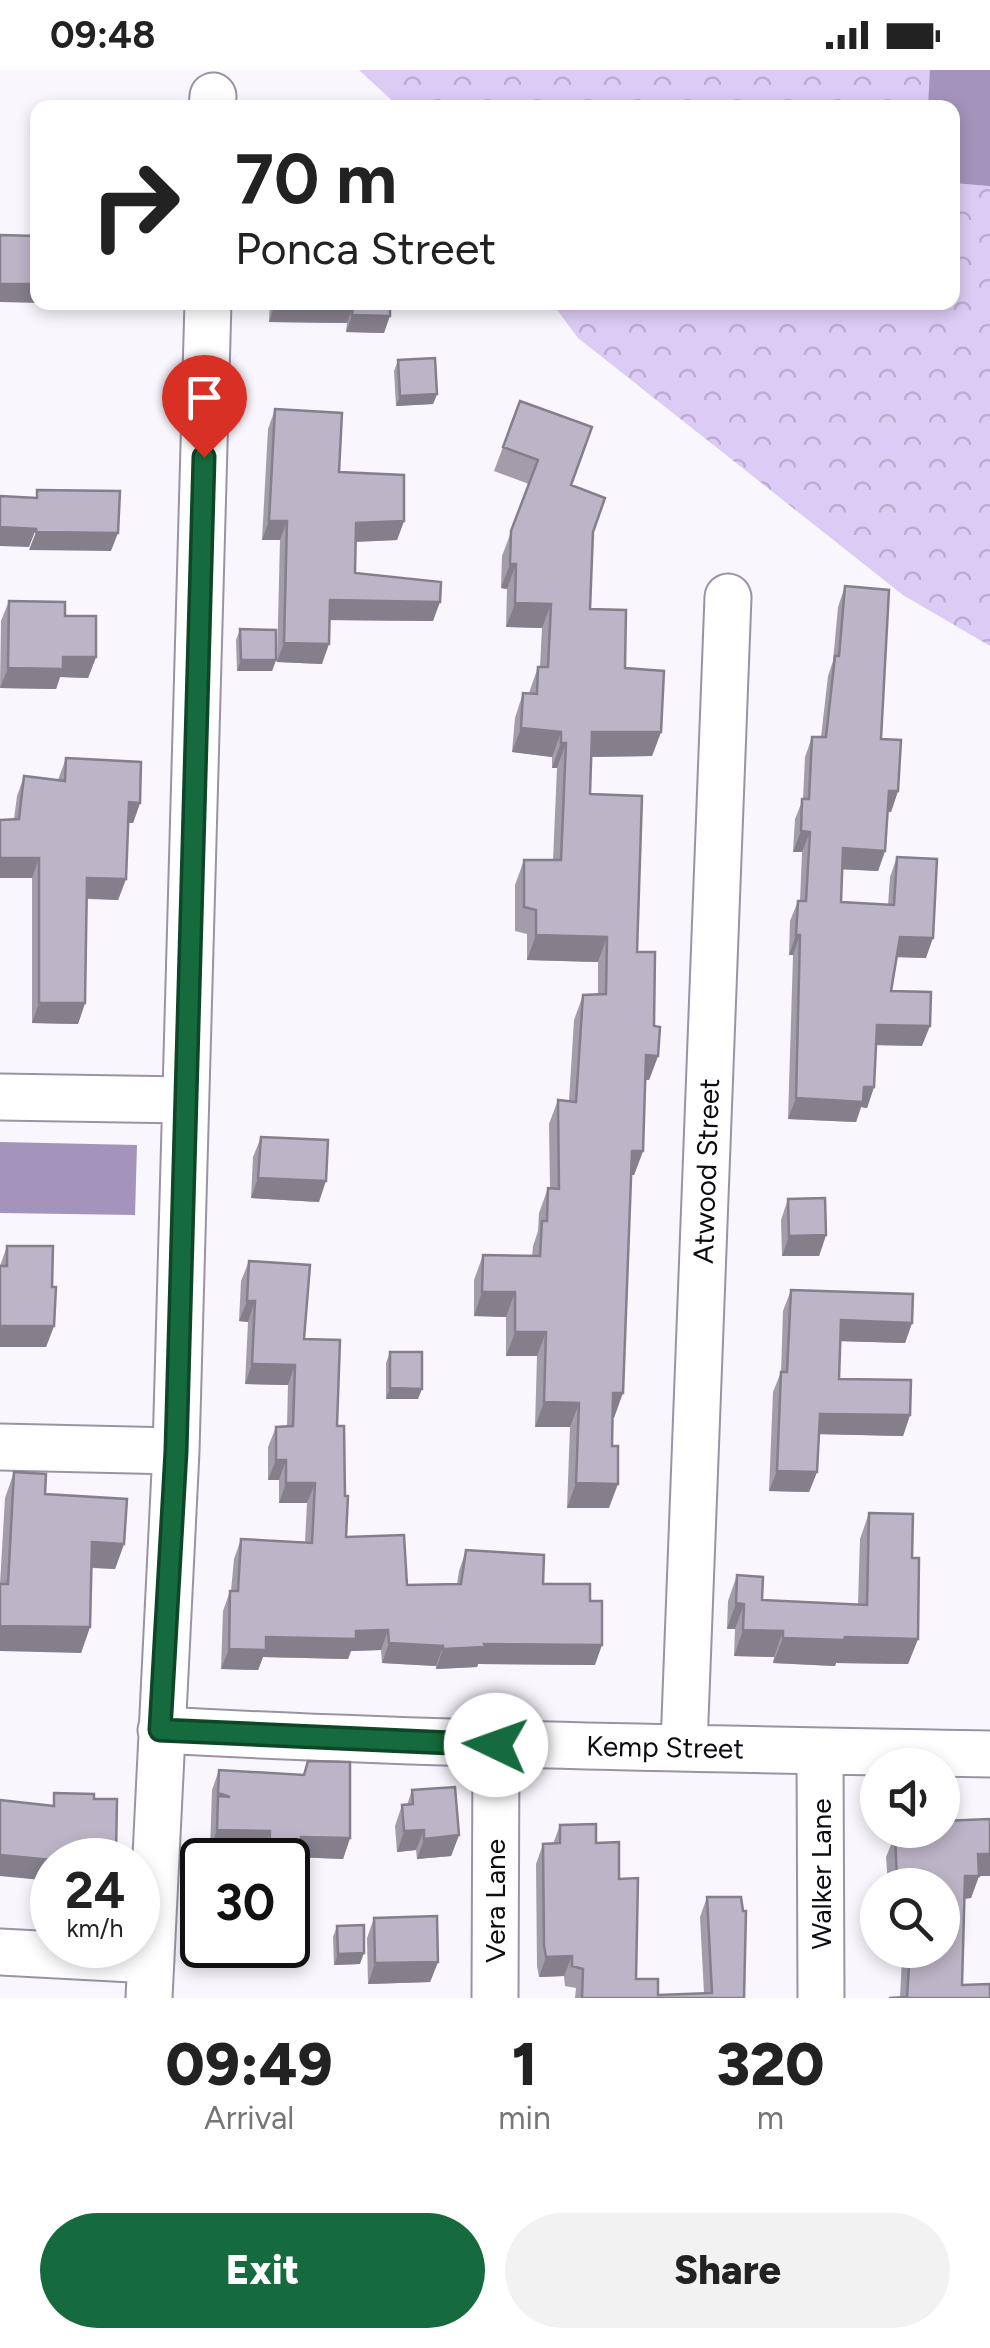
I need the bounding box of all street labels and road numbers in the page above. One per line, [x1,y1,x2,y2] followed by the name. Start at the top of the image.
[686,1078,726,1264] street label: Atwood Street
[586,1729,744,1765] street label: Kemp Street
[804,1799,838,1949] street label: Walker Lane
[478,1839,512,1963] street label: Vera Lane

